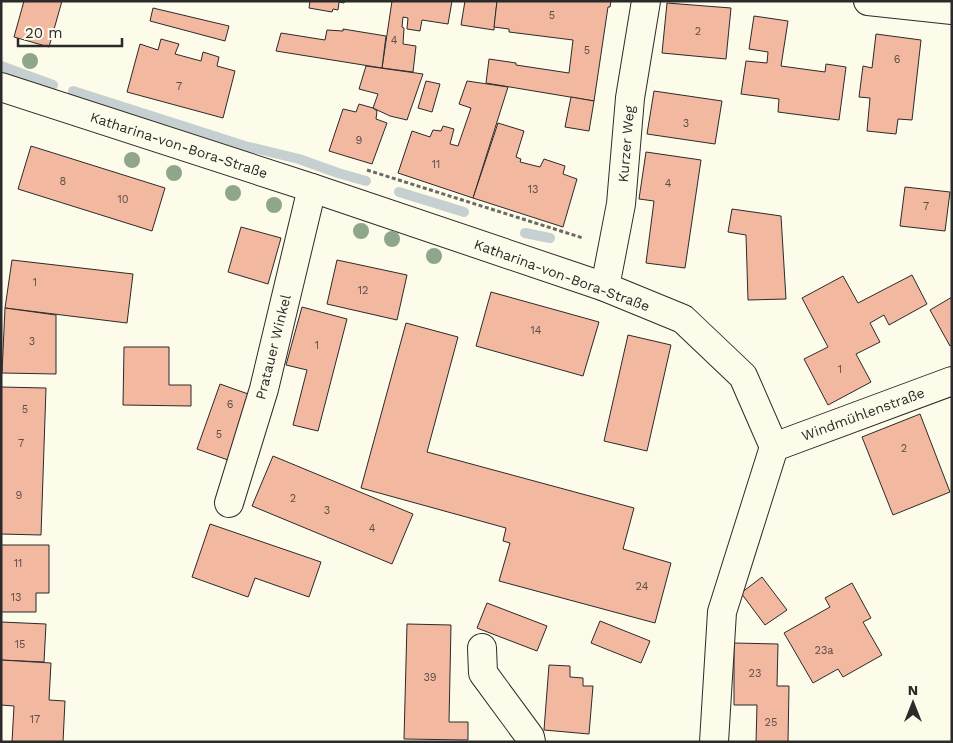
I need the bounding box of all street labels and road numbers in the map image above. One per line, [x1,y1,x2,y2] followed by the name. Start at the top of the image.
[615,104,637,183] street label: Kurzer Weg
[88,109,270,181] street label: Katharina-von-Bora-Straße
[472,236,652,314] street label: Katharina-von-Bora-Straße
[252,292,294,401] street label: Pratauer Winkel
[799,384,927,444] street label: Windmühlenstraße

